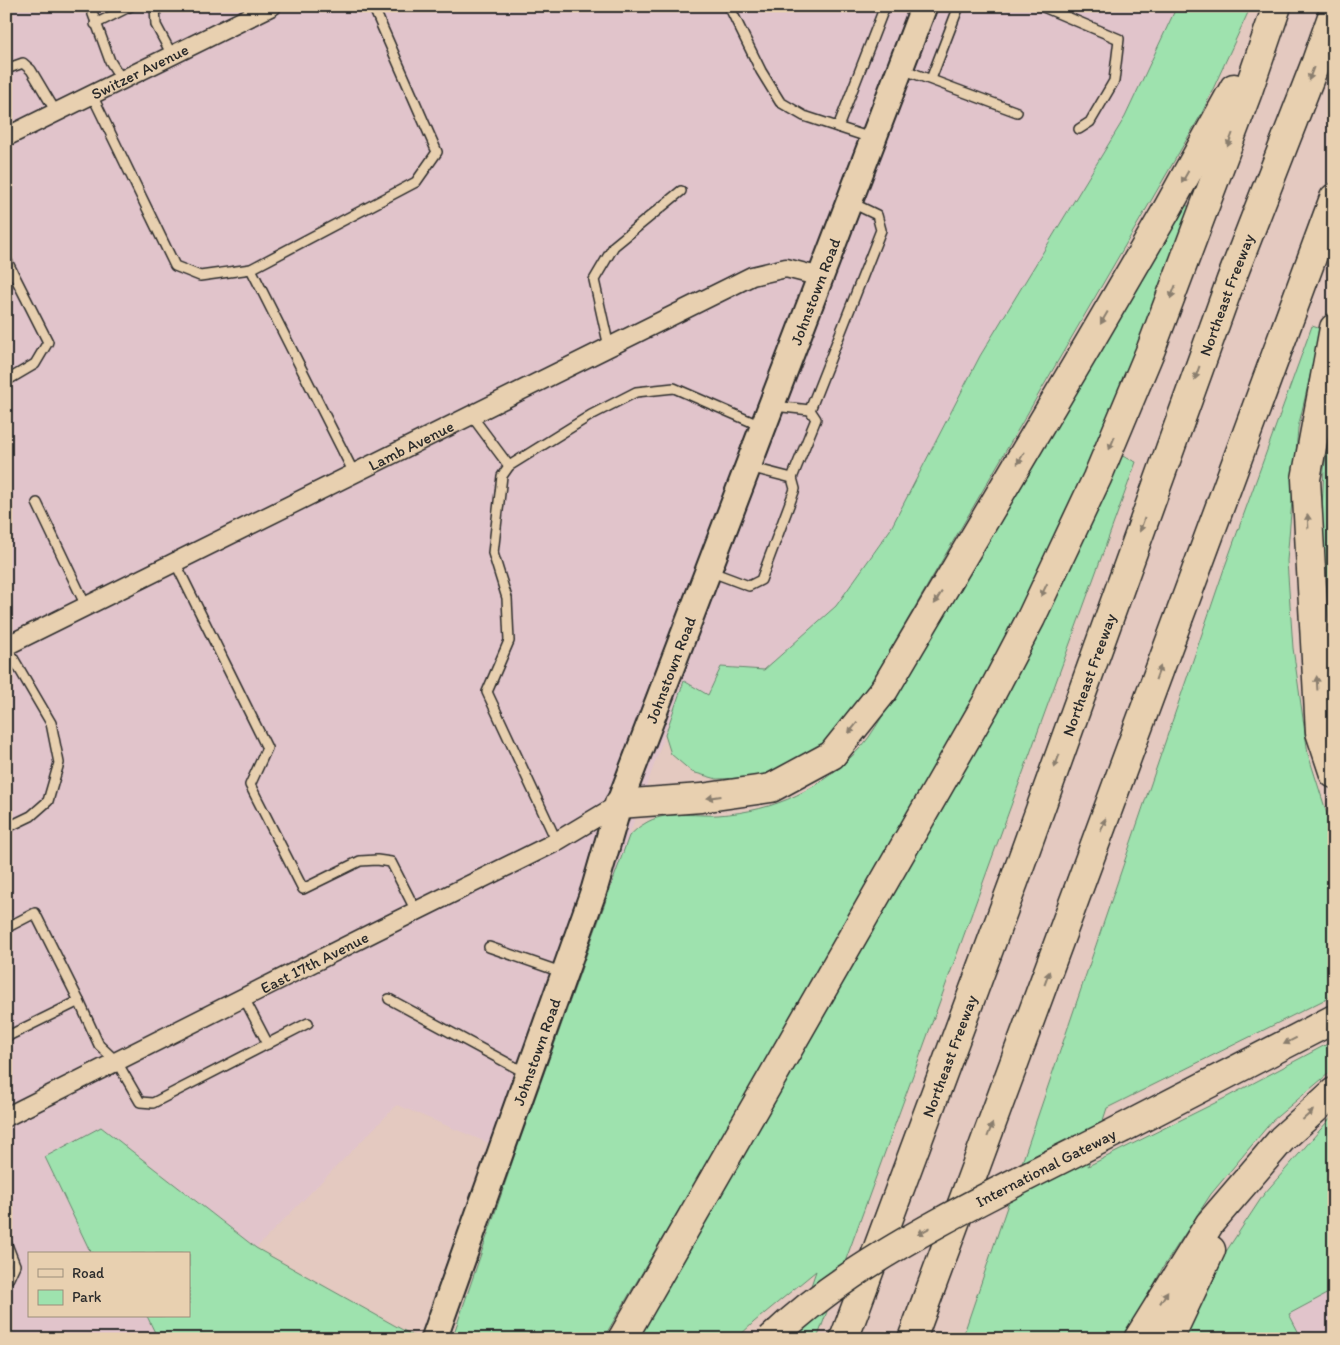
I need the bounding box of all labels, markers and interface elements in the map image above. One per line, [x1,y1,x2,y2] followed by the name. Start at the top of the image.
[88,39,191,103] street label: Switzer Avenue
[1307,67,1315,81] one-way arrow
[1226,133,1234,148] one-way arrow
[1181,170,1189,185] one-way arrow
[1195,230,1258,359] street label: Northeast Freeway
[786,235,844,347] street label: Johnstown Road
[1169,285,1177,300] one-way arrow
[1100,311,1108,326] one-way arrow
[1193,366,1201,381] one-way arrow
[365,416,457,474] street label: Lamb Avenue
[1107,436,1115,450] one-way arrow
[1016,451,1025,464] one-way arrow
[1304,513,1312,529] one-way arrow
[1138,518,1145,533] one-way arrow
[1040,583,1048,598] one-way arrow
[934,591,943,604] one-way arrow
[1058,610,1120,739] street label: Northeast Freeway
[641,613,699,726] street label: Johnstown Road
[1155,665,1162,680] one-way arrow
[1313,675,1321,691] one-way arrow
[848,721,859,734] one-way arrow
[1053,753,1060,768] one-way arrow
[706,793,722,801] one-way arrow
[1100,818,1107,833] one-way arrow
[257,927,372,997] street label: East 17th Avenue
[1043,970,1051,985] one-way arrow
[918,992,981,1120] street label: Northeast Freeway
[508,995,564,1108] street label: Johnstown Road
[1283,1037,1298,1045] one-way arrow
[1302,1110,1314,1121] one-way arrow
[987,1123,995,1138] one-way arrow
[972,1124,1119,1211] street label: International Gateway
[917,1227,932,1235] one-way arrow
[28,1252,190,1318] legend
[72,1264,105,1282] text: Road
[72,1288,102,1306] text: Park
[1159,1291,1169,1304] one-way arrow

